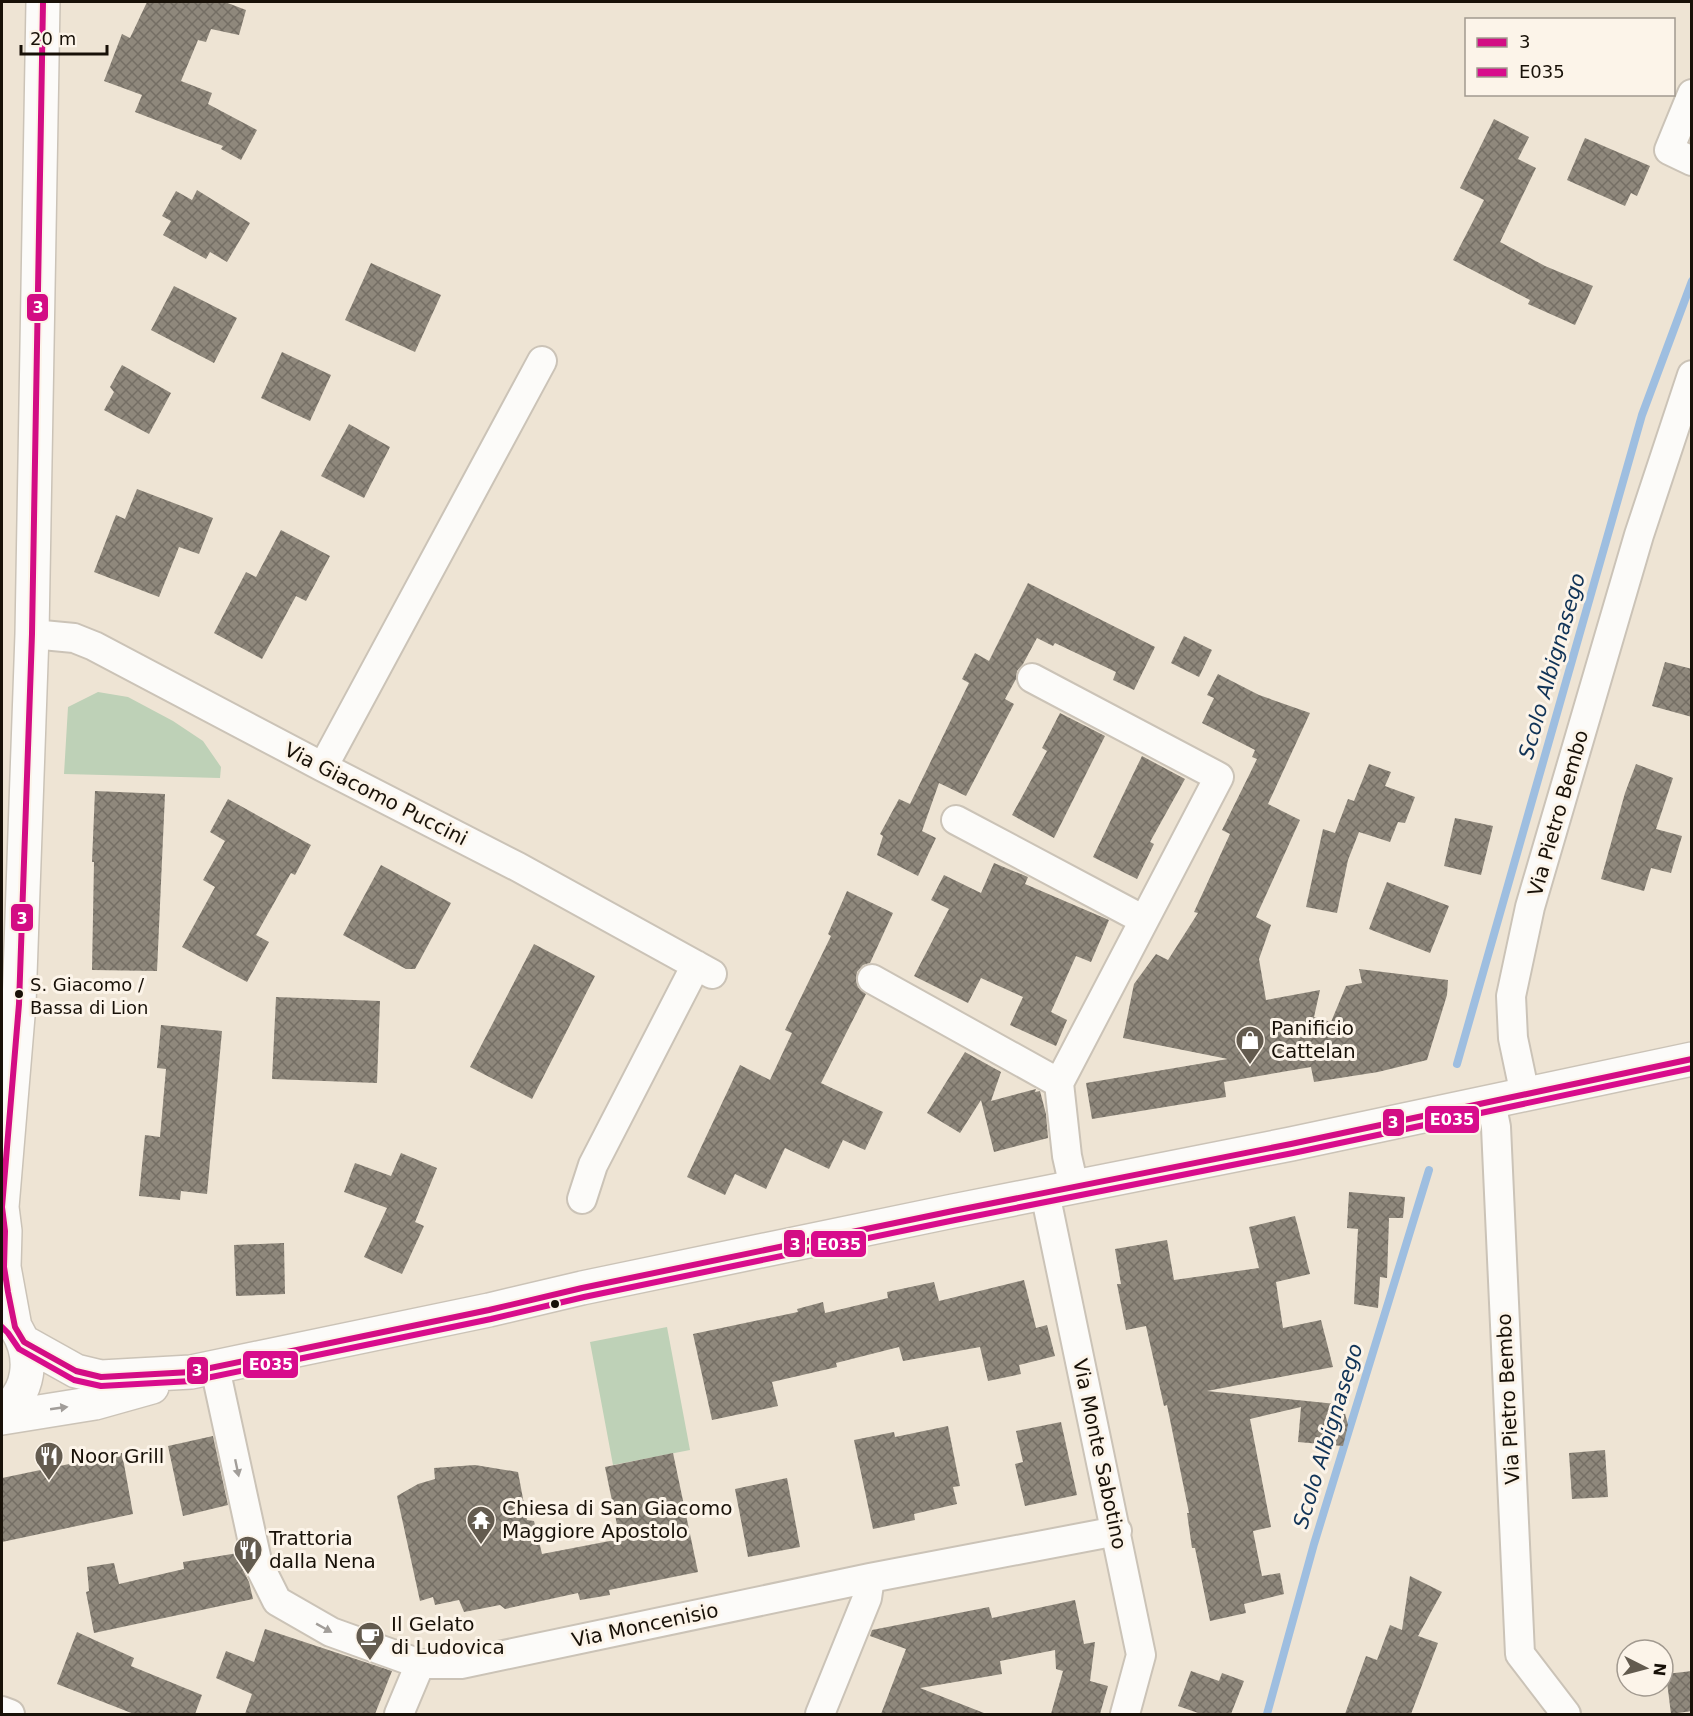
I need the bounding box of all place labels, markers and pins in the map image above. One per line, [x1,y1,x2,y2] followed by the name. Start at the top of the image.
[30,974,149,1018] place label: S. Giacomo / Bassa di Lion
[13,988,25,1000] marker: S. Giacomo / Bassa di Lion
[1271,1016,1356,1063] place label: Panificio Cattelan
[1234,1024,1266,1066] shop icon: Panificio Cattelan
[549,1298,561,1310] unlabelled marker
[33,1440,65,1482] restaurant icon: Noor Grill
[70,1444,164,1468] place label: Noor Grill
[502,1496,732,1543] place label: Chiesa di San Giacomo Maggiore Apostolo
[465,1504,497,1546] temple icon: Chiesa di San Giacomo Maggiore Apostolo
[268,1526,376,1573] place label: Trattoria dalla Nena
[232,1534,264,1576] restaurant icon: Trattoria dalla Nena
[391,1612,505,1659] place label: Il Gelato di Ludovica
[354,1620,386,1662] cafe icon: Il Gelato di Ludovica

